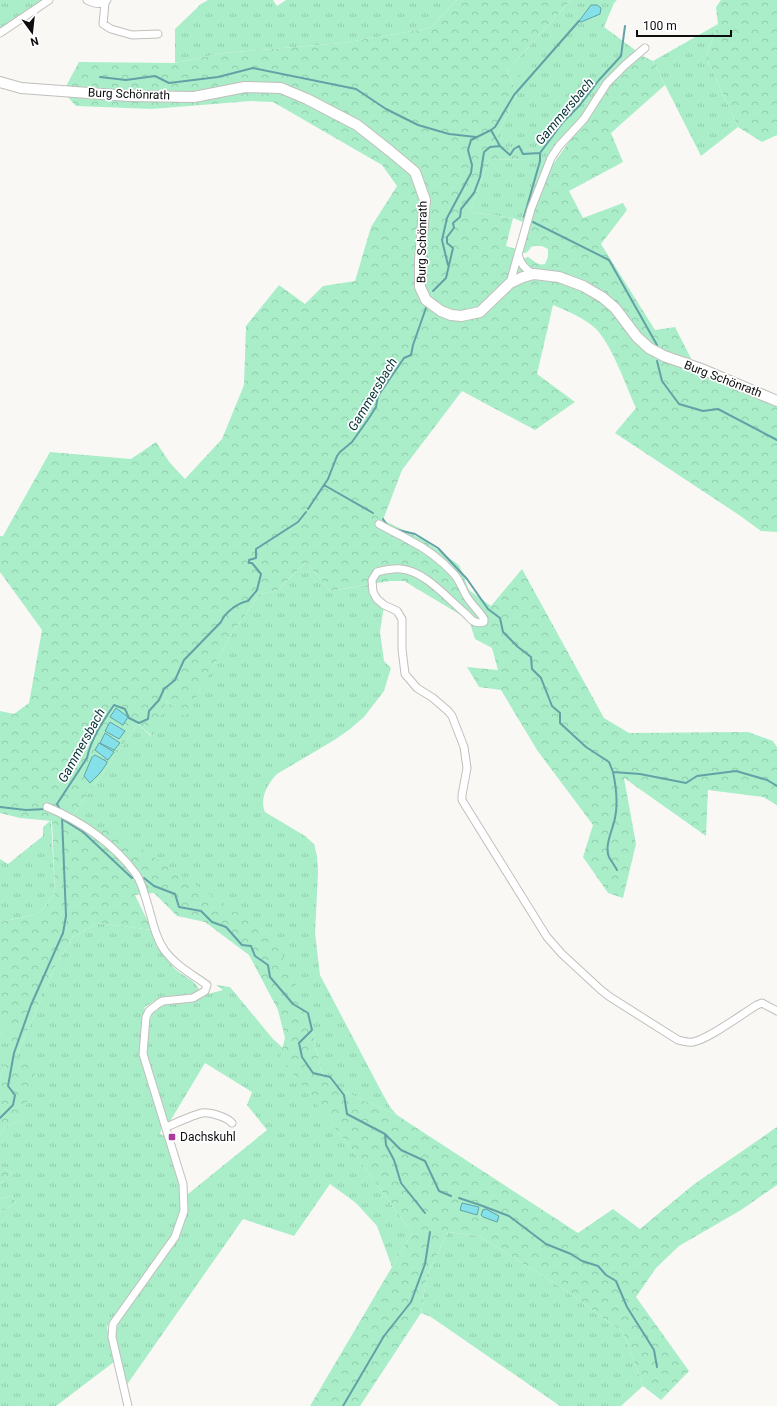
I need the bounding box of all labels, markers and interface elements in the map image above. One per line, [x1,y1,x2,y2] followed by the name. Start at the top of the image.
[12,12,52,52] north arrow
[637,12,731,38] scale bar
[643,19,677,33] text: 100 m
[29,34,40,49] text: N
[532,75,597,148] water label: Gammersbach
[88,86,170,102] street label: Burg Schönrath
[414,201,430,283] street label: Burg Schönrath
[345,355,400,433] water label: Gammersbach
[682,358,764,400] street label: Burg Schönrath
[55,705,108,785] water label: Gammersbach
[180,1130,236,1144] place label: Dachskuhl
[167,1132,177,1142] marker: Dachskuhl

